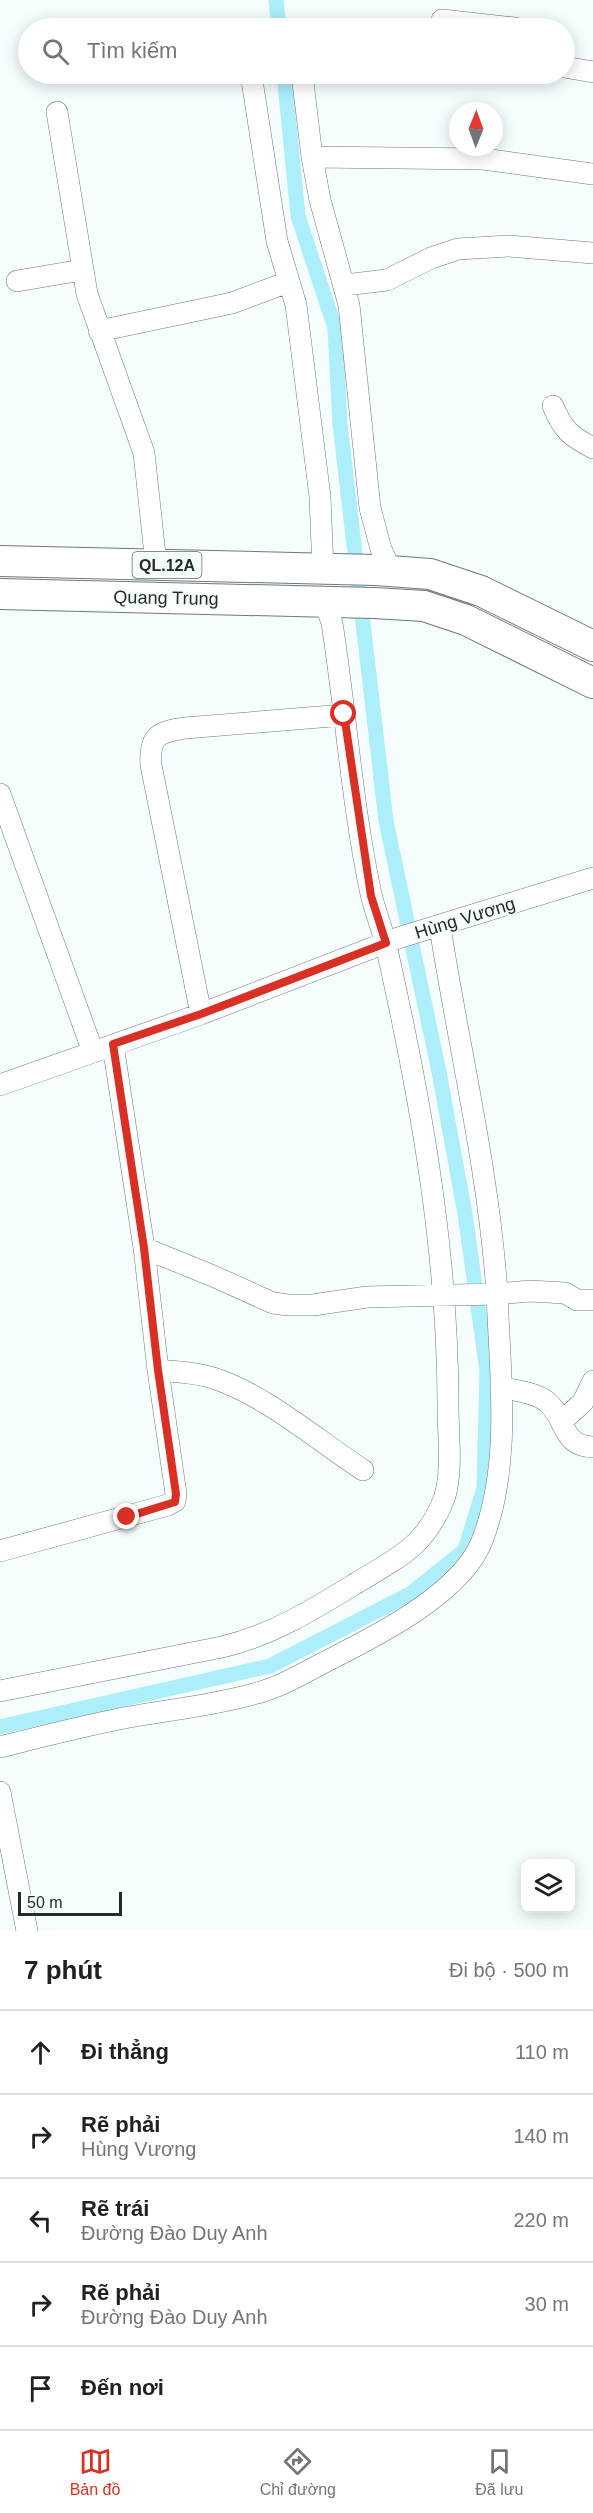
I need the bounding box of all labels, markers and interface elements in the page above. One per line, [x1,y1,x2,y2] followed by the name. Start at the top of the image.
[18,18,575,84] search box
[39,35,72,68] icon: search
[87,38,177,63] text: Tìm kiếm
[449,102,503,156] north arrow
[132,552,201,578] road number: QL.12A
[113,587,219,609] street label: Quang Trung
[330,700,356,726] route start
[412,893,518,943] street label: Hùng Vương
[113,1503,139,1529] route end
[521,1859,575,1913] map controls
[521,1859,575,1913] button: layers
[18,1889,122,1916] scale bar
[27,1894,63,1911] text: 50 m
[24,1955,102,1985] text: 7 phút
[449,1959,569,1981] text: Đi bộ · 500 m
[24,2036,57,2069] icon: ahead
[81,2039,169,2064] text: Đi thẳng
[515,2041,569,2063] text: 110 m
[81,2112,160,2137] text: Rẽ phải
[24,2120,57,2153] icon: right
[513,2125,569,2147] text: 140 m
[81,2138,196,2160] text: Hùng Vương
[81,2196,149,2221] text: Rẽ trái
[24,2204,57,2237] icon: left
[513,2209,569,2231] text: 220 m
[81,2222,268,2244] text: Đường Đào Duy Anh
[81,2280,160,2305] text: Rẽ phải
[24,2288,57,2321] icon: right
[525,2293,569,2315] text: 30 m
[81,2306,268,2328] text: Đường Đào Duy Anh
[24,2372,57,2405] icon: arrive
[81,2375,164,2400] text: Đến nơi
[70,2445,120,2499] tab: Bản đồ
[260,2445,336,2499] tab: Chỉ đường
[475,2445,523,2499] tab: Đã lưu

